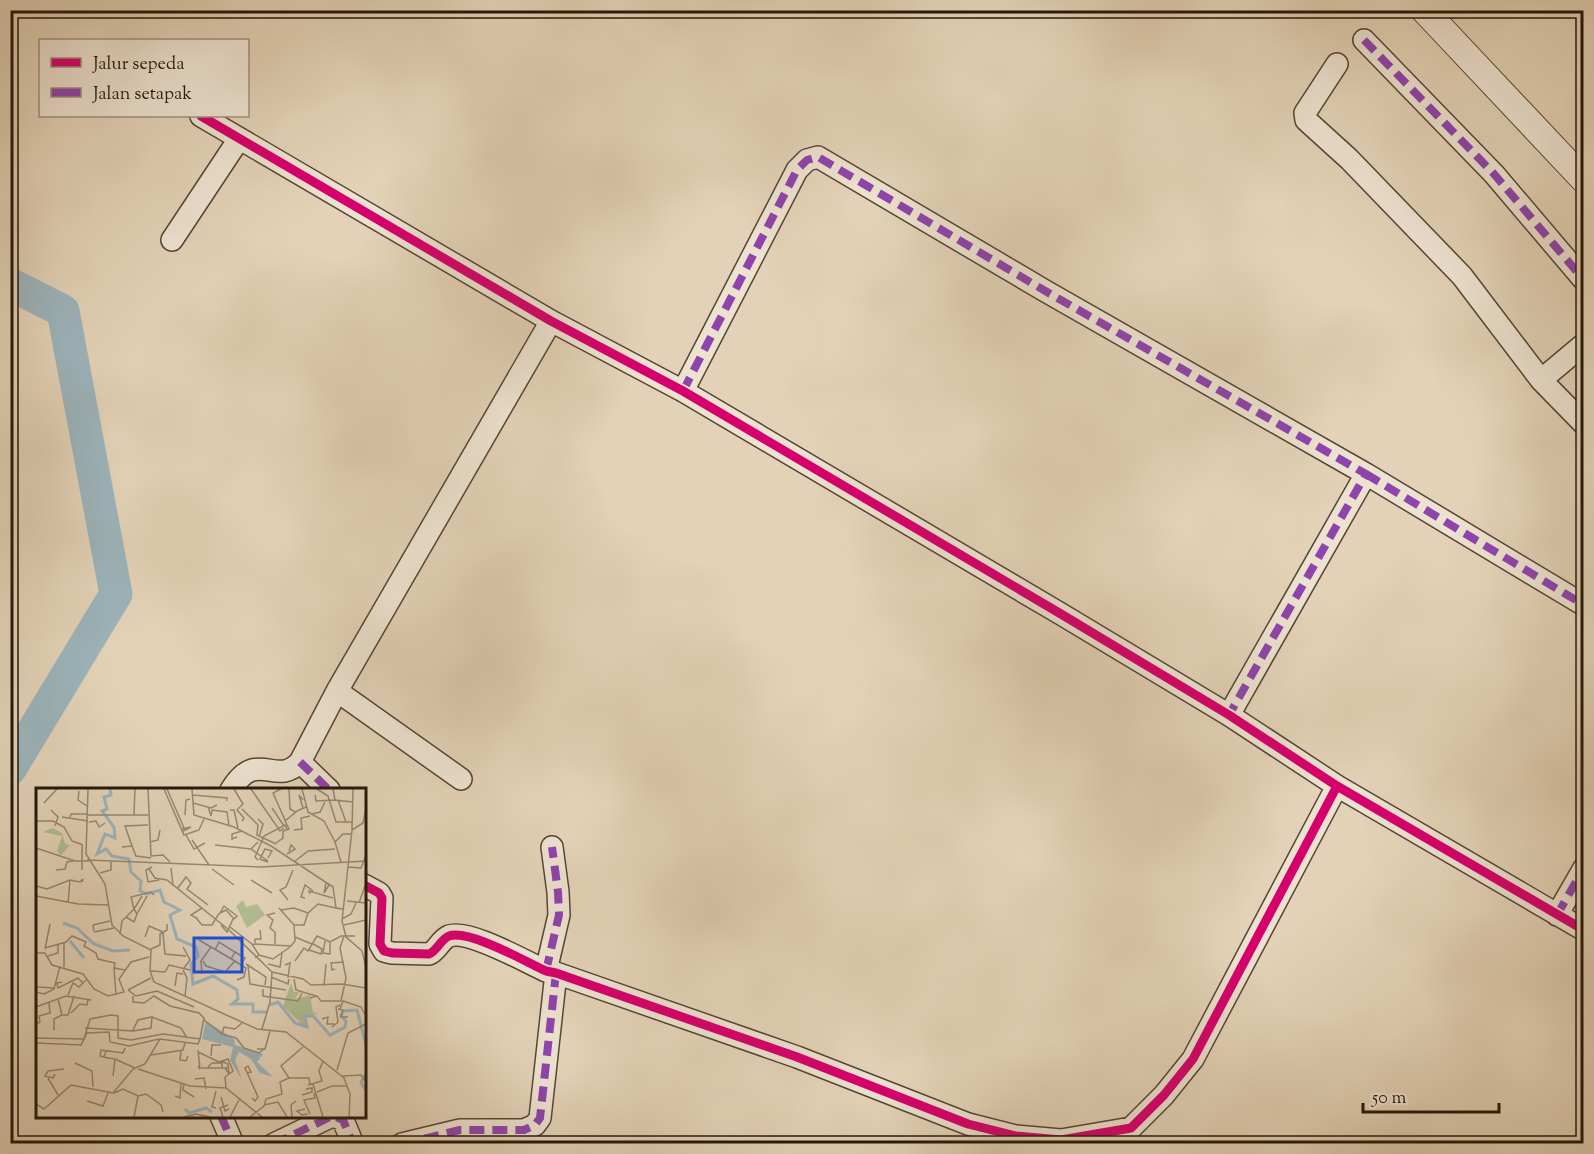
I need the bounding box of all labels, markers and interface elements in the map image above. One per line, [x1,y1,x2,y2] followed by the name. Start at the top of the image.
[39,39,249,117] legend
[92,52,184,78] text: Jalur sepeda
[92,82,192,108] text: Jalan setapak
[36,788,366,1118] inset map
[1363,1076,1500,1114] scale bar
[1371,1086,1407,1112] text: 50 m

